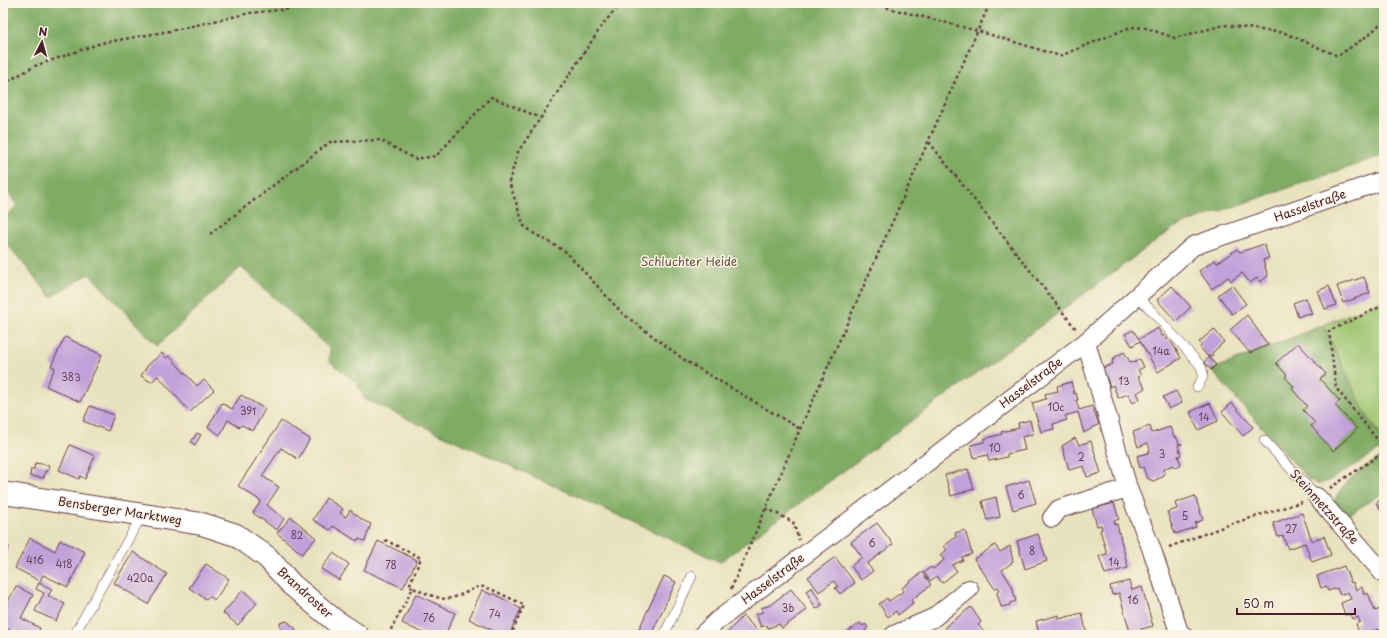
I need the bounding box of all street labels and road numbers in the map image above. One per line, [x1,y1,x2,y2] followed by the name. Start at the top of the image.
[1271,184,1348,226] street label: Hasselstraße
[995,352,1066,412] street label: Hasselstraße
[1286,465,1363,548] street label: Steinmetzstraße
[57,491,183,529] street label: Bensberger Marktweg
[737,548,808,608] street label: Hasselstraße
[274,562,338,623] street label: Brandroster

